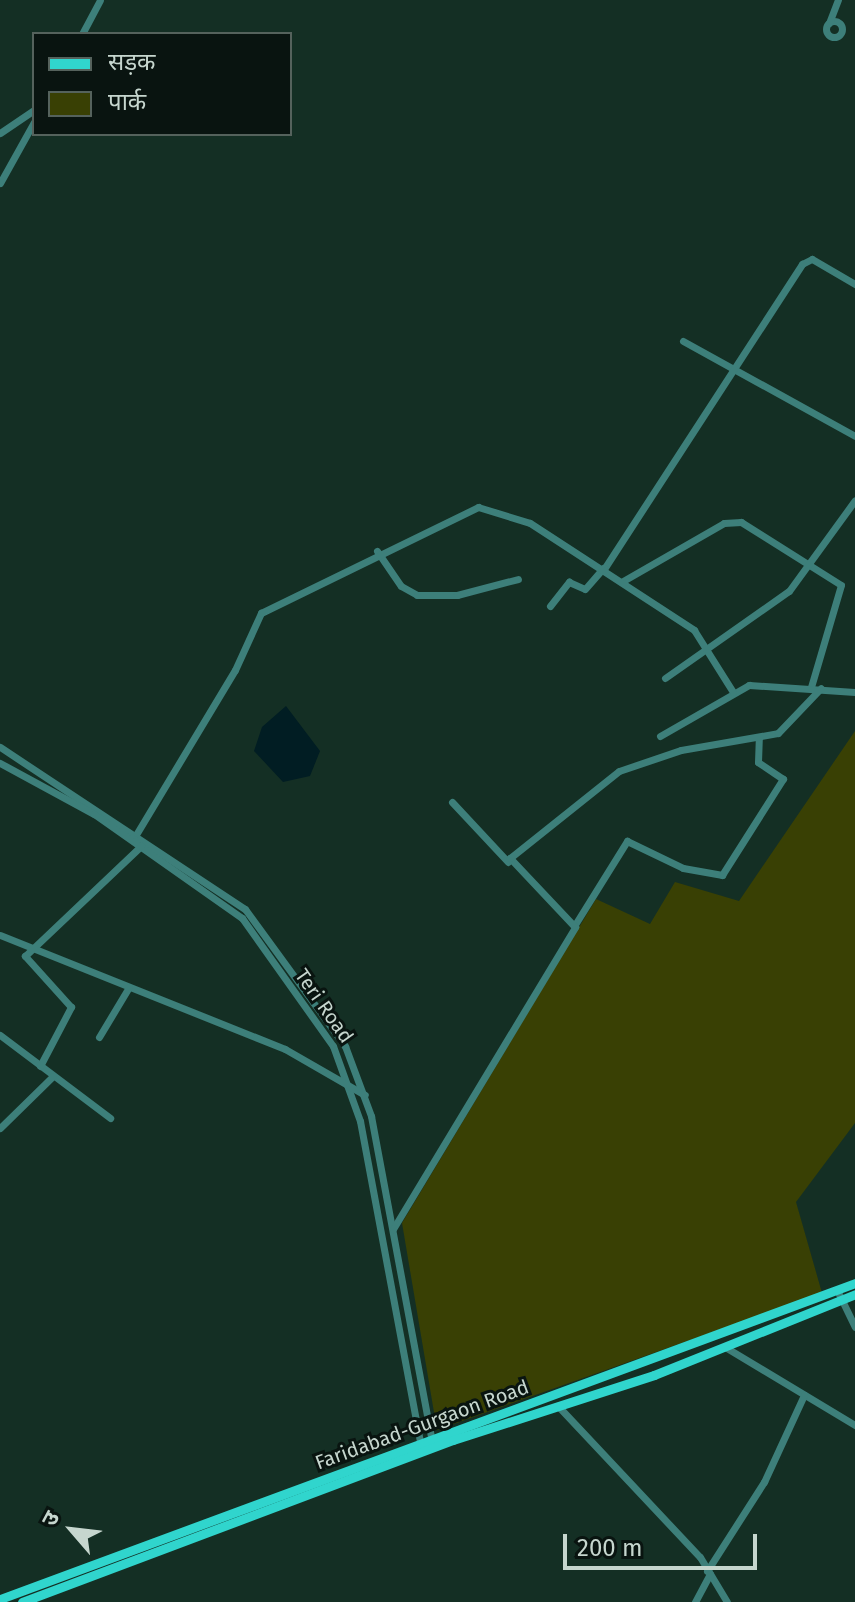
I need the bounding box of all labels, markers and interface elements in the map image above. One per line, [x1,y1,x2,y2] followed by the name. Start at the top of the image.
[32,32,292,136] legend
[108,48,156,76] text: सड़क
[108,88,146,116] text: पार्क
[290,964,358,1048] street label: Teri Road
[312,1375,532,1475] street label: Faridabad-Gurgaon Road
[32,1490,112,1570] north arrow
[35,1506,65,1531] text: उ
[567,1518,761,1568] scale bar
[577,1534,643,1562] text: 200 m

